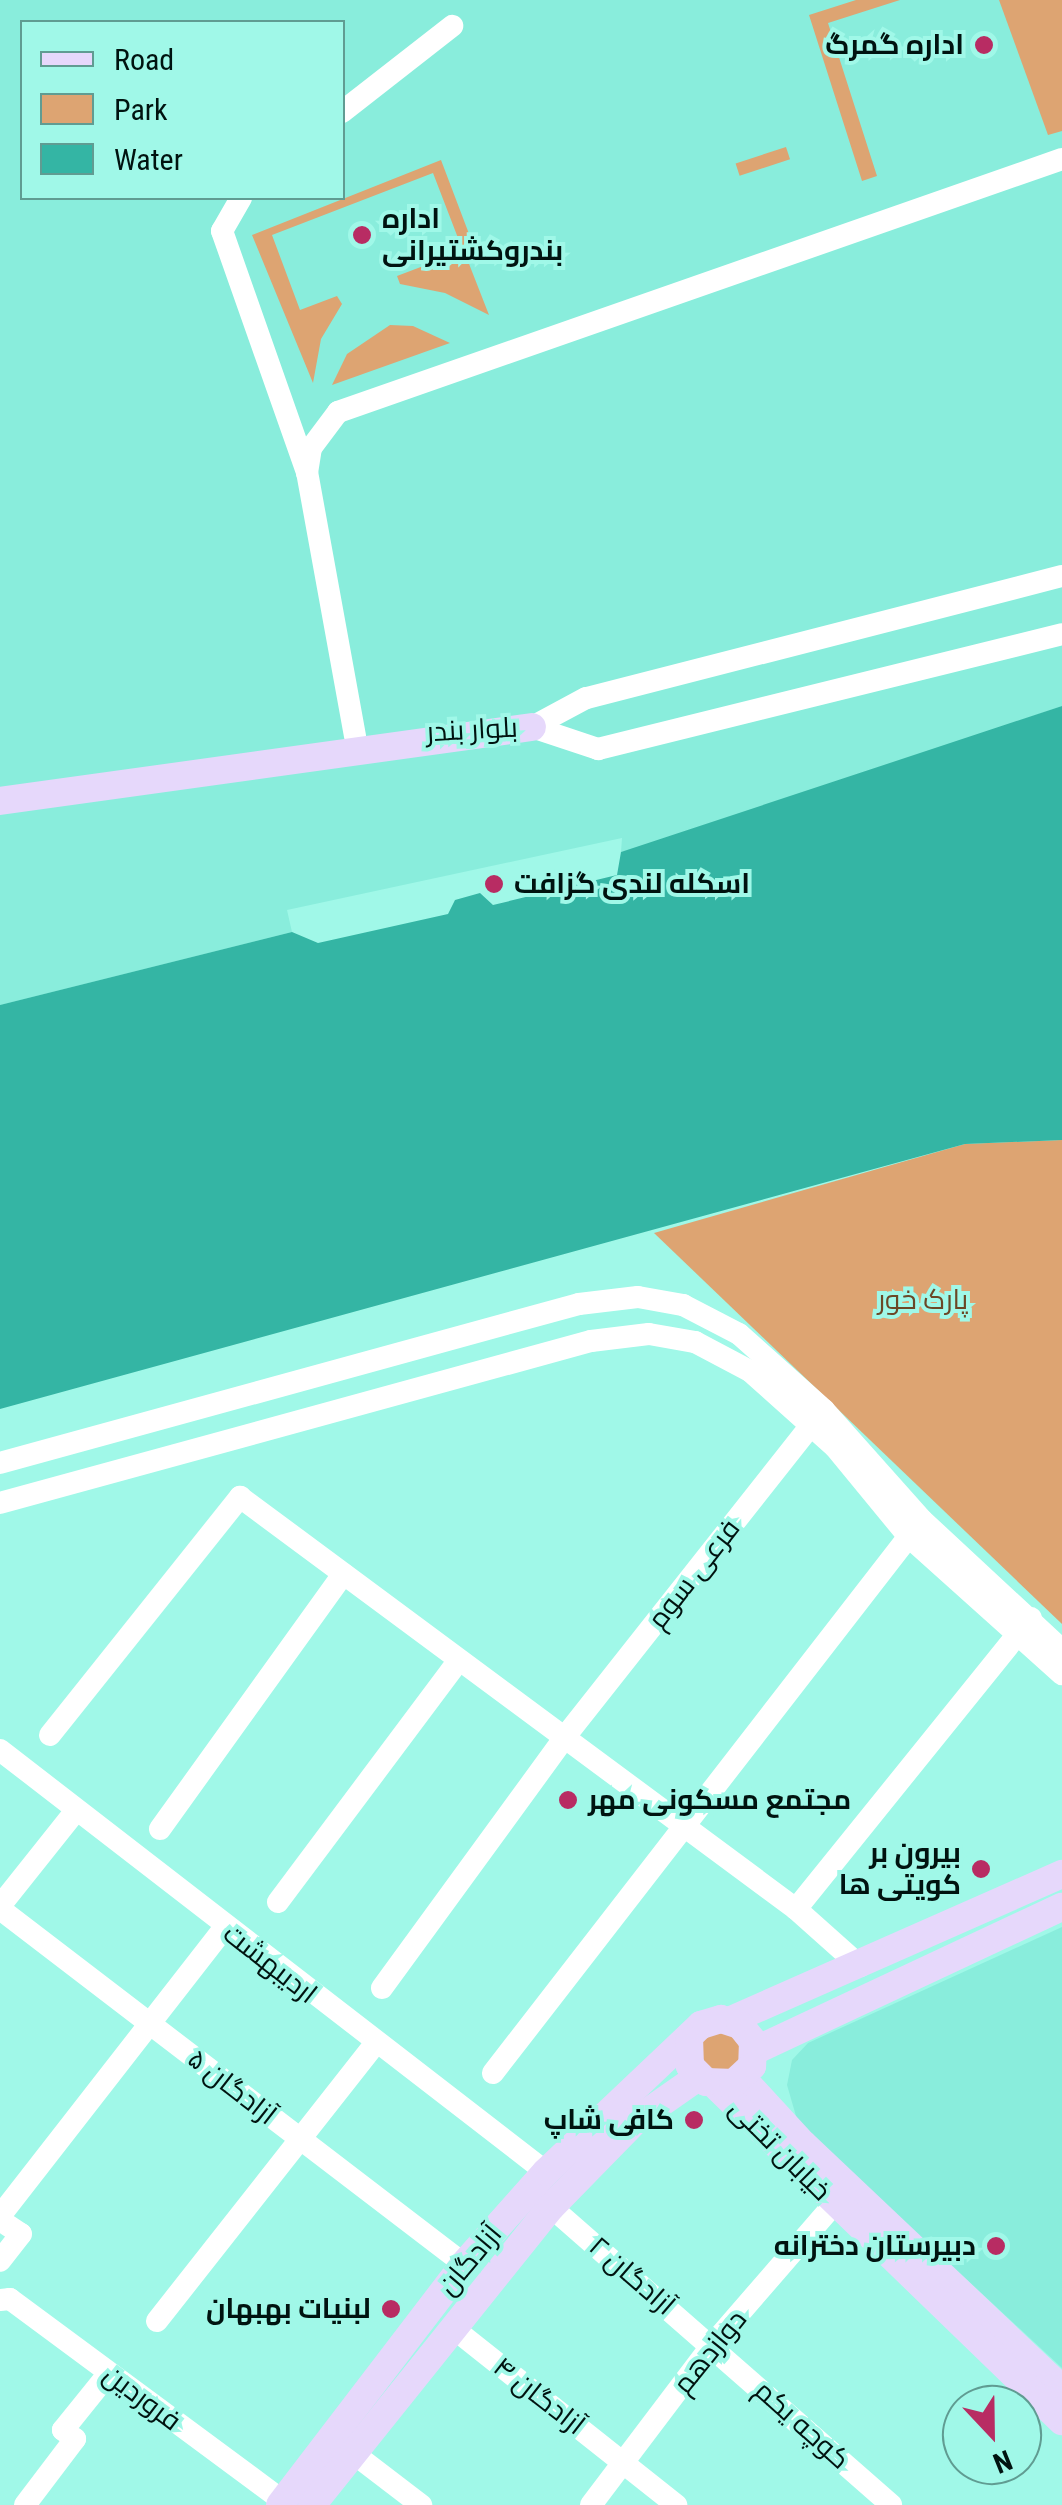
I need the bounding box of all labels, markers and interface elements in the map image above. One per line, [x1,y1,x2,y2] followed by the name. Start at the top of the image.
[20,20,345,200] legend
[825,28,964,62] place label: اداره گمرگ
[973,34,995,56] marker: اداره گمرگ
[114,42,174,77] text: Road
[114,92,168,127] text: Park
[114,142,183,177] text: Water
[382,202,563,268] place label: اداره بندروکشتیرانی
[351,224,373,246] marker: اداره بندروکشتیرانی
[425,711,519,749] street label: بلوار بندر
[514,867,750,901] place label: اسکله لندی گزافت
[483,873,505,895] marker: اسکله لندی گزافت
[878,1283,968,1317] park label: پارک خور
[641,1512,747,1636] street label: فرعی سوم
[588,1783,851,1817] place label: مجتمع مسکونی مهر
[557,1789,579,1811] marker: مجتمع مسکونی مهر
[839,1836,961,1902] place label: بیرون بر کویتی ها
[970,1858,992,1880] marker: بیرون بر کویتی ها
[216,1917,324,2011] street label: اردیبهشت
[181,2042,283,2132] street label: آزادگان ۵
[722,2092,838,2208] street label: خیابان تختی
[544,2103,674,2137] place label: کافی شاپ
[683,2109,705,2131] marker: کافی شاپ
[431,2218,509,2302] street label: آزادگان
[774,2229,976,2263] place label: دبیرستان دخترانه
[582,2230,682,2322] street label: آزادگان ۲
[985,2235,1007,2257] marker: دبیرستان دخترانه
[206,2292,371,2326] place label: لبنیات بهبهان
[380,2298,402,2320] marker: لبنیات بهبهان
[666,2303,754,2401] street label: دوازدهم
[487,2350,591,2442] street label: آزادگان ۴
[97,2358,187,2438] street label: فروردین
[748,2374,856,2476] street label: کوچه یکم
[942,2385,1042,2485] north arrow
[989,2443,1017,2480] text: N

